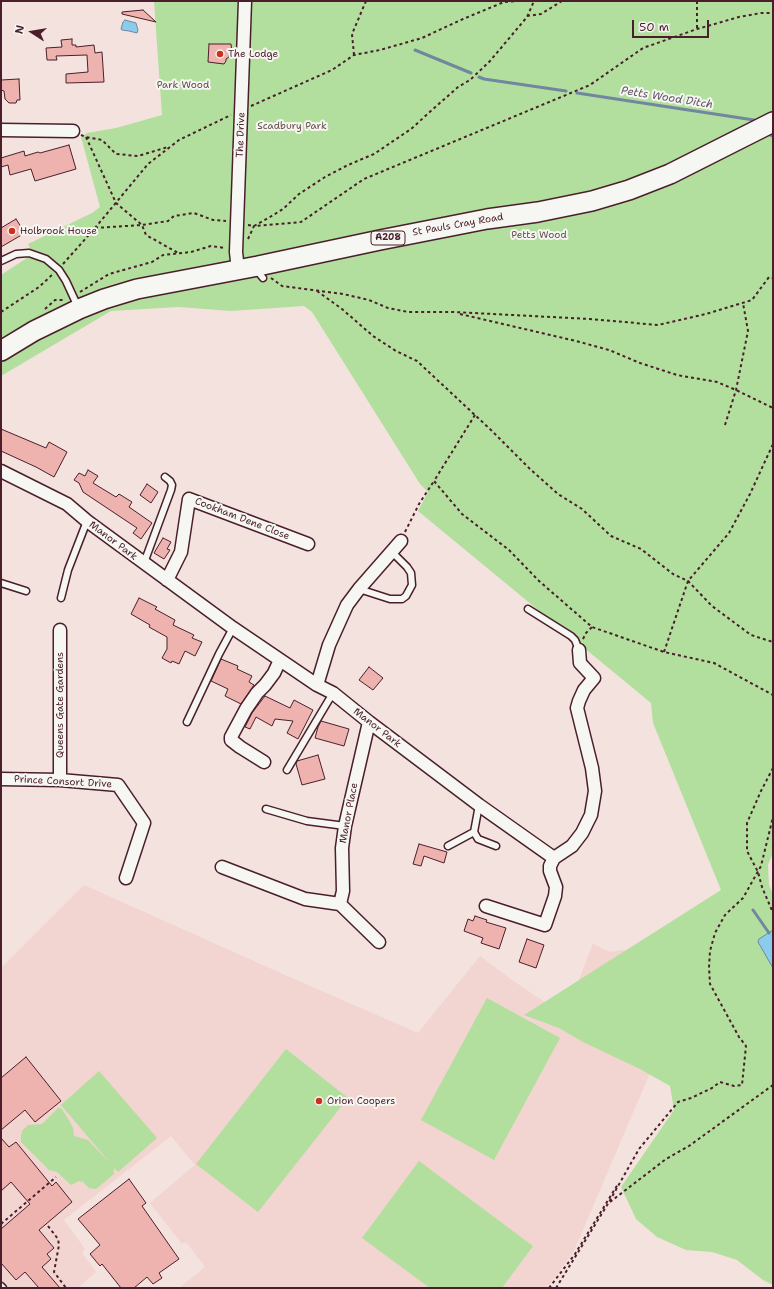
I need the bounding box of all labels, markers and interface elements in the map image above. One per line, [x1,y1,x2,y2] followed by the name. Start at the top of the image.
[12,12,52,52] north arrow
[634,12,711,38] scale bar
[639,19,669,35] text: 50 m
[12,24,28,35] text: N
[228,48,278,60] place label: The Lodge
[215,49,225,59] marker: The Lodge
[157,79,209,91] park label: Park Wood
[620,84,714,112] water label: Petts Wood Ditch
[234,112,248,158] street label: The Drive
[257,120,327,132] park label: Scadbury Park
[412,211,504,239] street label: St Pauls Cray Road
[20,225,97,237] place label: Holbrook House
[7,226,17,236] marker: Holbrook House
[511,229,567,241] park label: Petts Wood
[371,231,405,245] road number: A208
[193,495,291,543] street label: Cookham Dene Close
[86,519,140,563] street label: Manor Park
[54,652,66,758] street label: Queens Gate Gardens
[351,706,403,750] street label: Manor Park
[14,773,112,791] street label: Prince Consort Drive
[337,782,361,844] street label: Manor Place
[327,1095,395,1107] place label: Orion Coopers
[314,1096,324,1106] marker: Orion Coopers

